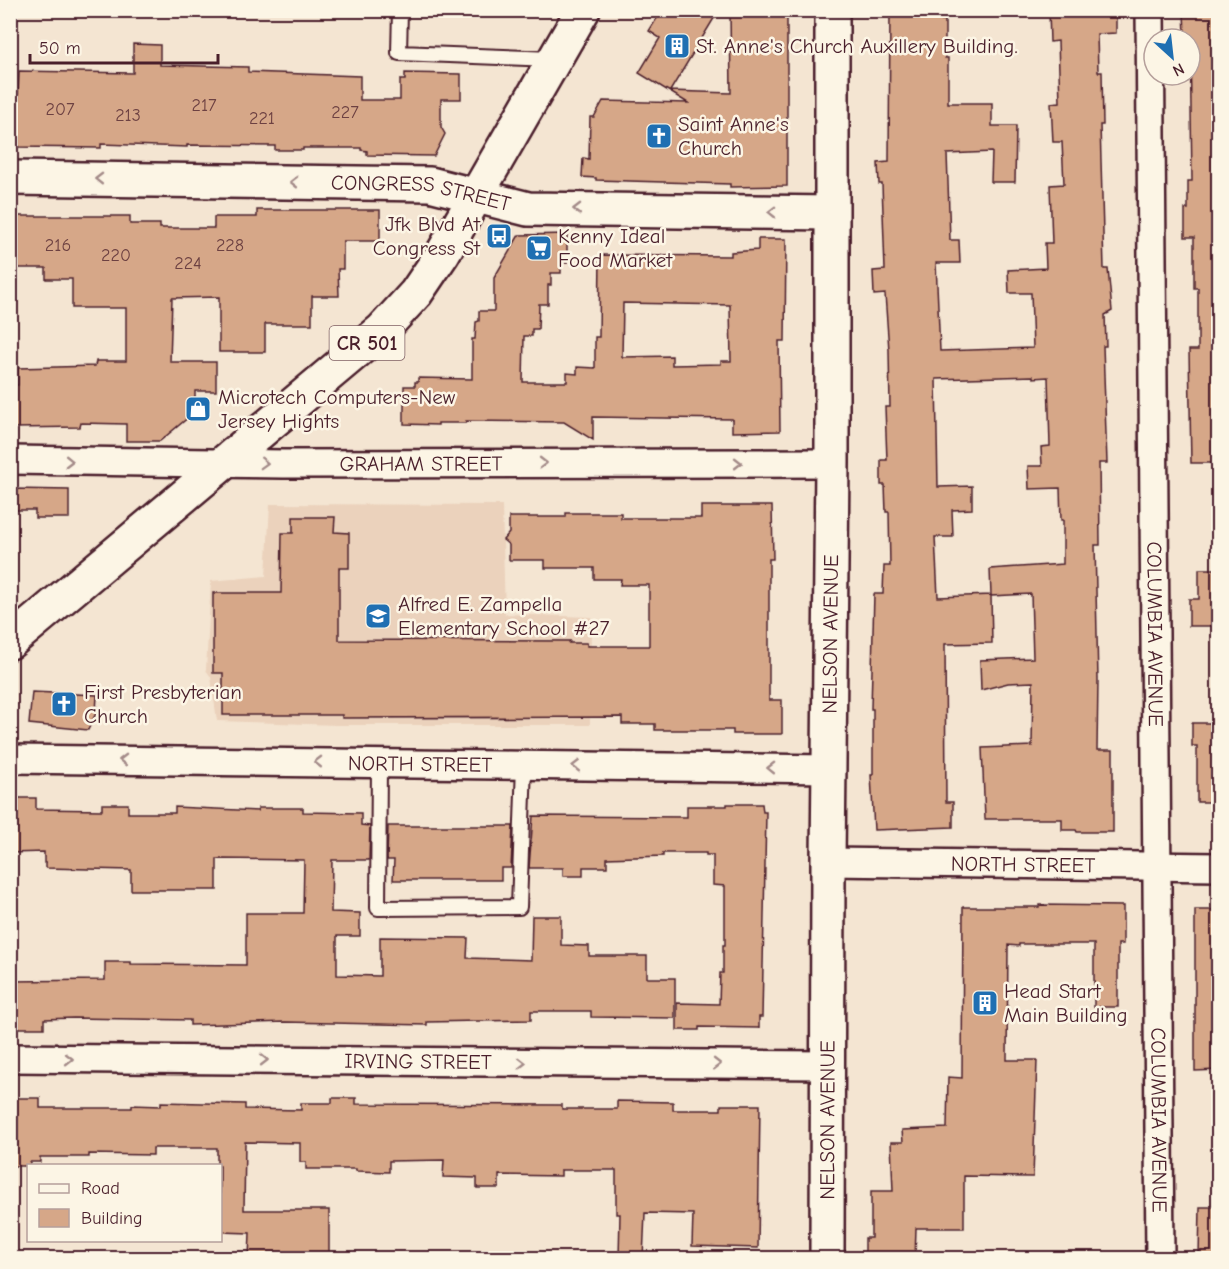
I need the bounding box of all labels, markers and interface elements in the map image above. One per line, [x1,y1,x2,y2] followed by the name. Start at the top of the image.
[30,27,218,65] scale bar
[1142,27,1202,87] north arrow
[662,31,692,61] building icon: St. Anne's Church Auxillery Building.
[696,34,1018,58] place label: St. Anne's Church Auxillery Building.
[39,38,81,59] text: 50 m
[1170,59,1187,80] text: N
[191,95,217,116] house number: 217
[46,99,75,120] house number: 207
[331,102,359,123] house number: 227
[115,105,141,126] house number: 213
[249,108,275,129] house number: 221
[678,112,789,160] place label: Saint Anne's Church
[644,121,674,151] church icon: Saint Anne's Church
[331,171,513,216] street label: CONGRESS STREET
[94,173,103,185] one-way arrow
[289,176,298,188] one-way arrow
[573,203,582,215] one-way arrow
[768,206,777,218] one-way arrow
[373,212,481,260] place label: Jfk Blvd At Congress St
[484,221,514,251] bus stop icon: Jfk Blvd At Congress St
[558,224,673,272] place label: Kenny Ideal Food Market
[524,233,554,263] supermarket icon: Kenny Ideal Food Market
[45,235,71,256] house number: 216
[216,235,244,256] house number: 228
[101,245,131,266] house number: 220
[174,253,202,274] house number: 224
[330,326,404,360] road number: CR 501
[218,385,456,433] place label: Microtech Computers-New Jersey Hights
[183,394,213,424] shop icon: Microtech Computers-New Jersey Hights
[339,452,503,476] street label: GRAHAM STREET
[64,455,73,467] one-way arrow
[259,457,268,469] one-way arrow
[538,457,547,469] one-way arrow
[733,457,742,469] one-way arrow
[1142,541,1168,727] street label: COLUMBIA AVENUE
[817,554,843,714] street label: NELSON AVENUE
[398,592,610,640] place label: Alfred E. Zampella Elementary School #27
[363,601,393,631] school or university icon: Alfred E. Zampella Elementary School #27
[84,680,242,728] place label: First Presbyterian Church
[49,689,79,719] church icon: First Presbyterian Church
[348,751,492,777] street label: NORTH STREET
[118,754,127,766] one-way arrow
[313,756,322,769] one-way arrow
[571,760,580,772] one-way arrow
[766,762,775,774] one-way arrow
[951,852,1095,877] street label: NORTH STREET
[1004,979,1128,1027] place label: Head Start Main Building
[970,988,1000,1018] building icon: Head Start Main Building
[1146,1027,1172,1213] street label: COLUMBIA AVENUE
[815,1040,840,1200] street label: NELSON AVENUE
[344,1049,492,1074] street label: IRVING STREET
[64,1053,73,1065] one-way arrow
[259,1054,268,1066] one-way arrow
[517,1056,526,1069] one-way arrow
[712,1058,721,1070] one-way arrow
[27,1164,222,1242] legend
[81,1178,120,1199] text: Road
[81,1208,143,1229] text: Building

